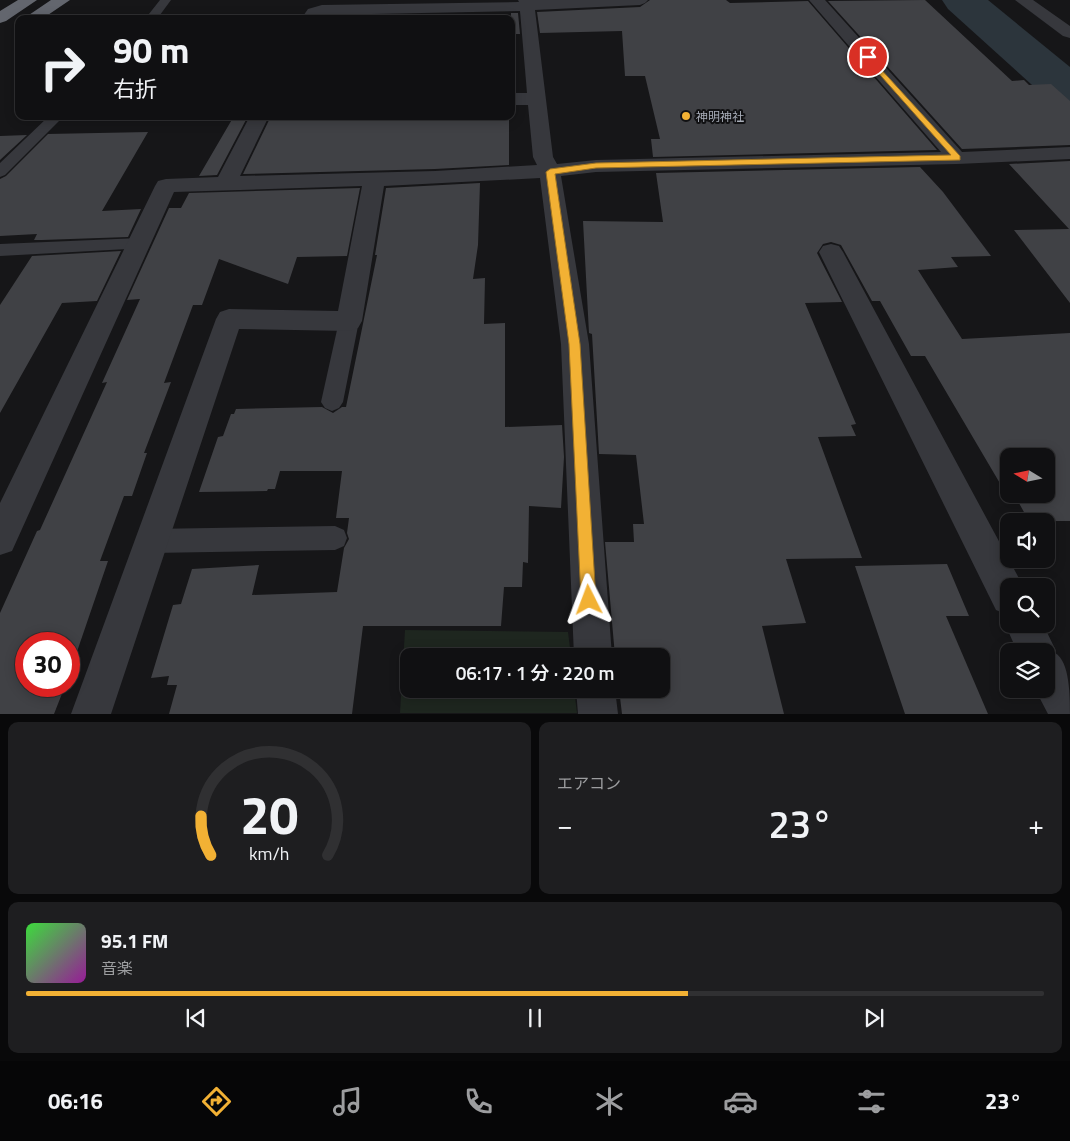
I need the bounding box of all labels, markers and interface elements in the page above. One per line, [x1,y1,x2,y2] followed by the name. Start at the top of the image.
[113,23,189,77] text: 90 m
[30,35,95,100] icon: right
[847,36,889,78] pin
[854,43,882,71] icon: arrive
[113,72,157,106] text: 右折
[696,107,744,126] place label: 神明神社
[680,110,692,122] marker: 神明神社
[1000,448,1055,502] north arrow
[1000,448,1055,698] map controls
[1000,513,1055,568] button: sound
[562,573,614,625] position arrow
[1000,578,1055,633] button: search
[15,632,80,697] speed limit sign: 30
[1000,643,1055,698] button: layers
[456,658,614,687] text: 06:17 · 1 分 · 220 m
[557,771,621,795] text: エアコン
[240,775,299,854] text: 20
[769,795,832,853] text: 23°
[557,803,573,846] text: −
[1028,803,1044,846] text: +
[249,840,290,867] text: km/h
[101,926,168,955] text: 95.1 FM
[101,956,133,980] text: 音楽
[182,1004,210,1032] icon: previous
[521,1004,549,1032] icon: pause
[860,1004,888,1032] icon: next
[48,1084,103,1118] text: 06:16
[199,1084,234,1119] icon: directions
[330,1084,365,1119] icon: music
[461,1084,496,1119] icon: phone
[592,1084,627,1119] icon: climate
[723,1084,758,1119] icon: car
[854,1084,889,1119] icon: filters
[985,1084,1022,1118] text: 23°

